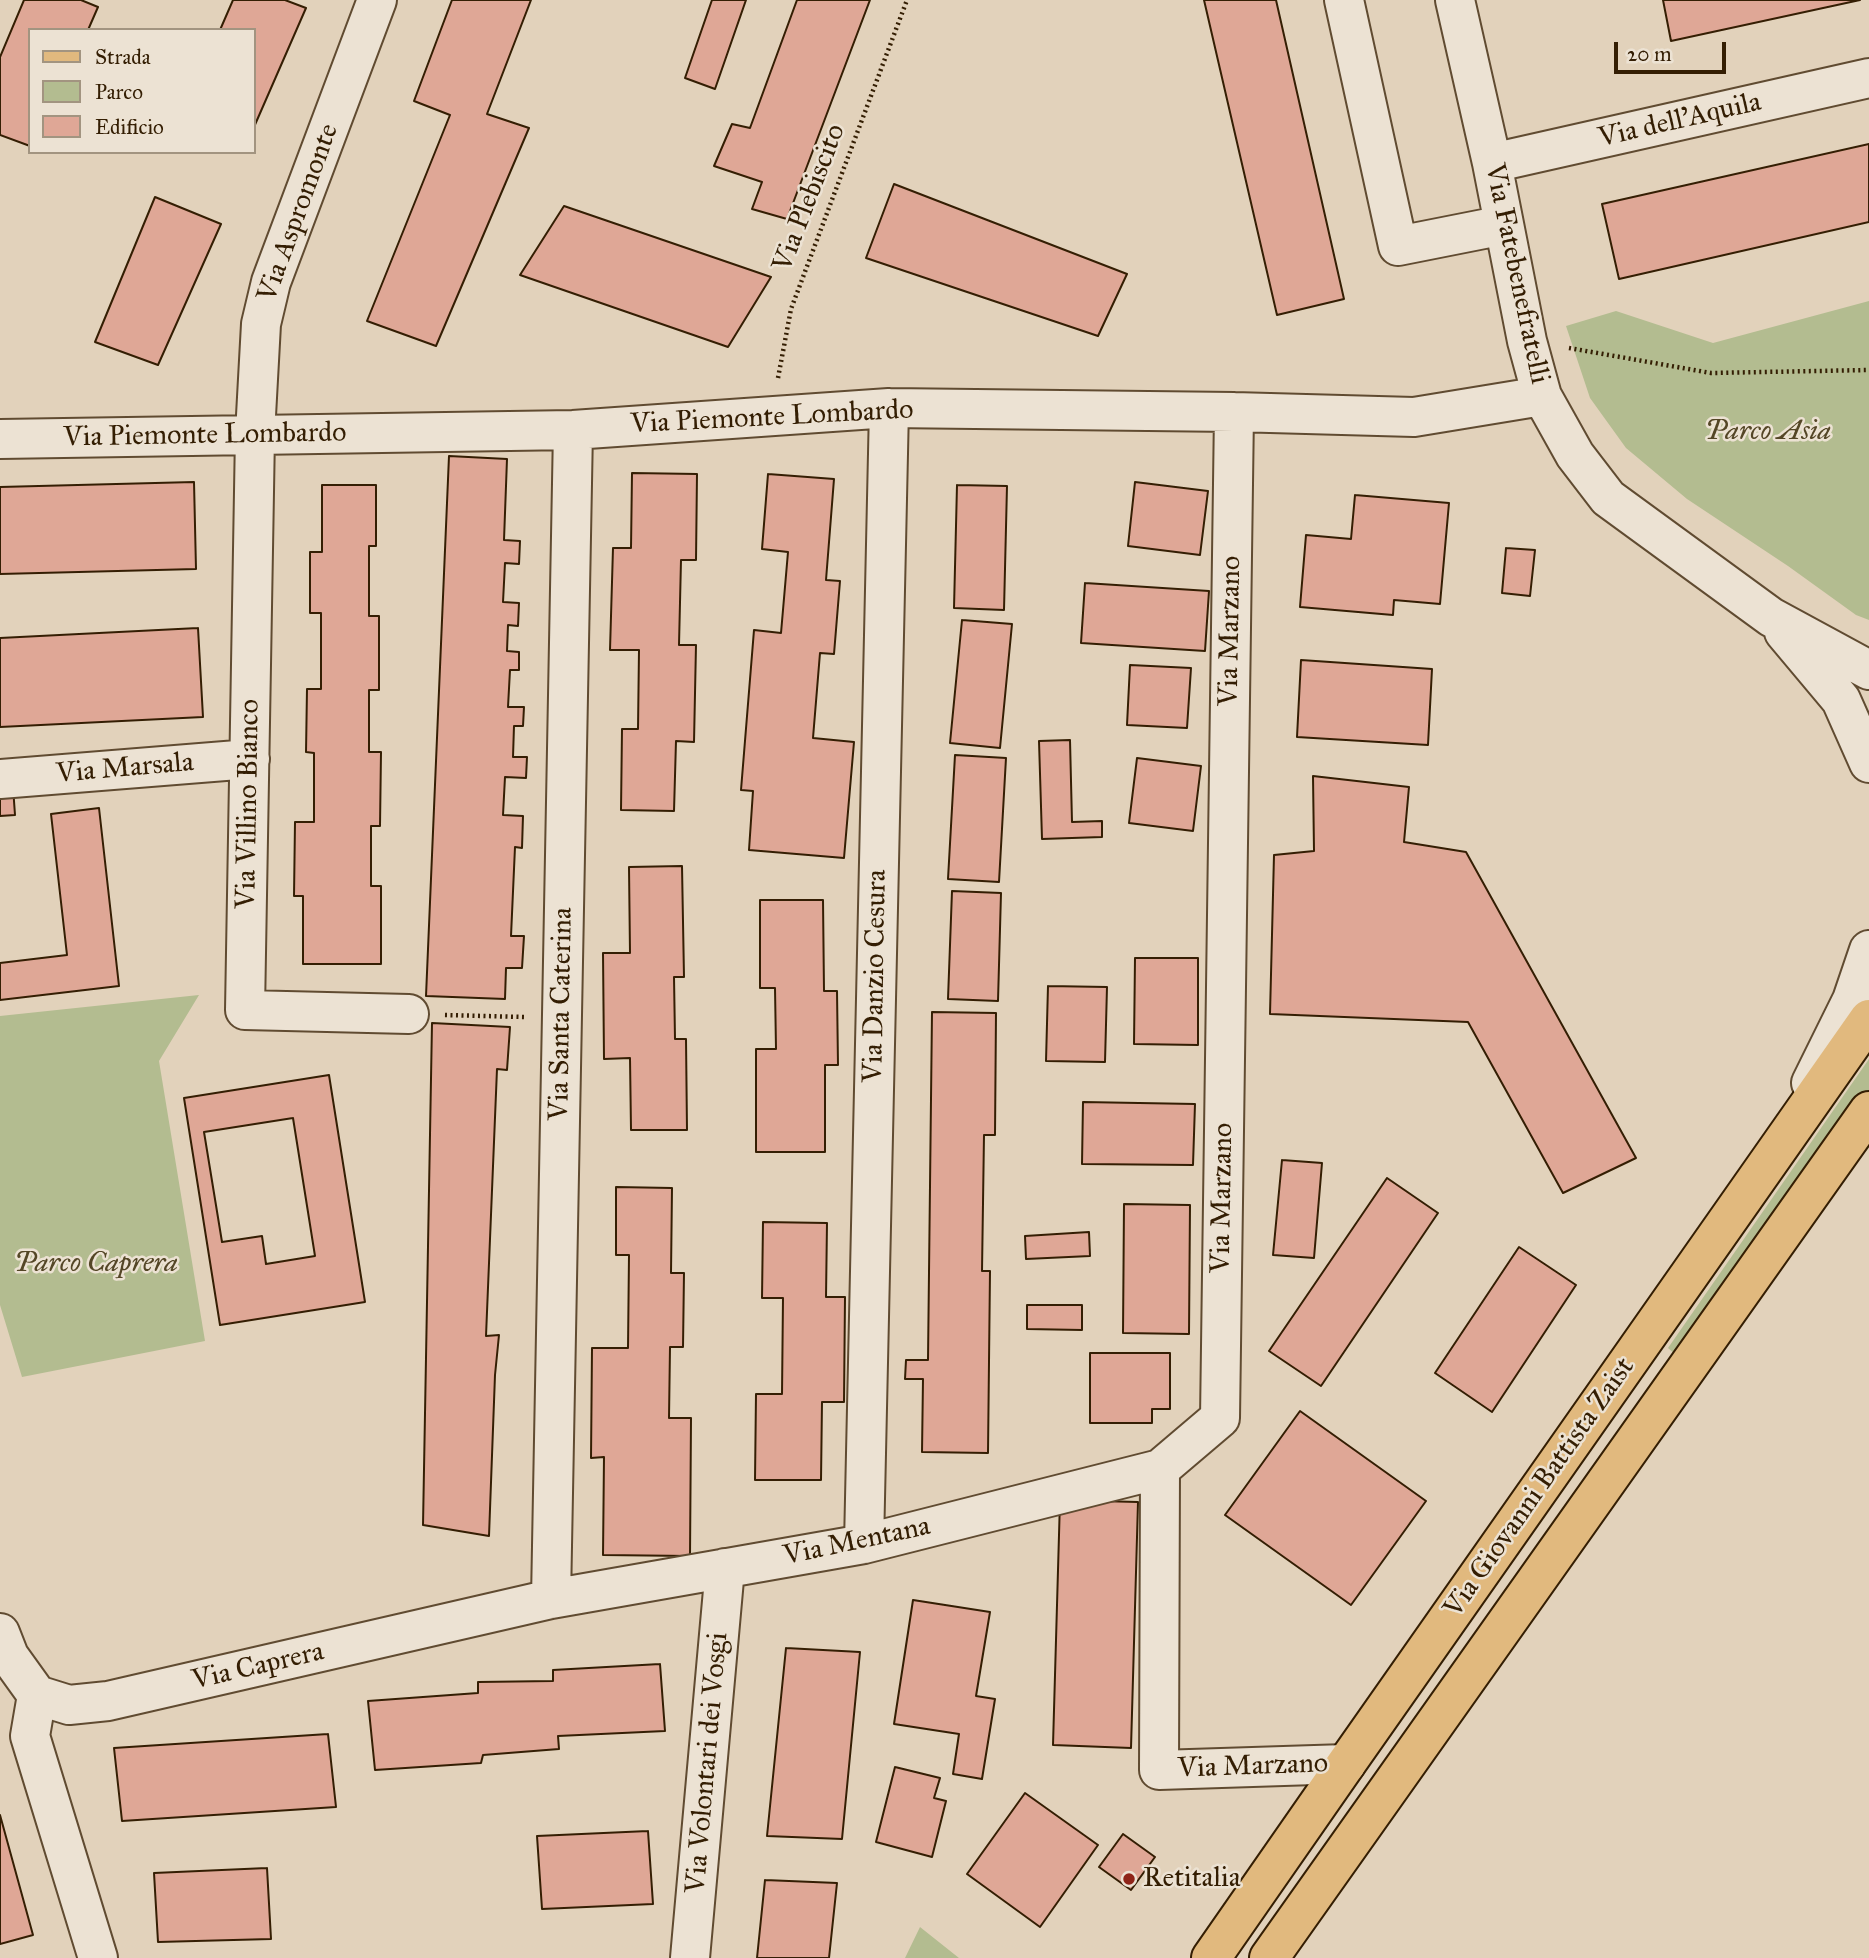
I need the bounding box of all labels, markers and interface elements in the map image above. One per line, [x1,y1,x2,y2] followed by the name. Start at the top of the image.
[28,28,256,154] legend
[1617,28,1729,72] scale bar
[1627,41,1672,67] text: 20 m
[95,44,151,70] text: Strada
[95,79,143,105] text: Parco
[1596,86,1764,156] street label: Via dell'Aquila
[95,114,164,140] text: Edificio
[251,119,347,307] street label: Via Aspromonte
[767,120,853,276] street label: Via Plebiscito
[1476,161,1556,387] street label: Via Fatebenefratelli
[630,394,914,442] street label: Via Piemonte Lombardo
[1705,415,1831,449] park label: Parco Asia
[63,417,347,455] street label: Via Piemonte Lombardo
[1213,555,1249,707] street label: Via Marzano
[230,699,268,909] street label: Via Villino Bianco
[55,746,195,792] street label: Via Marsala
[857,869,895,1083] street label: Via Danzio Cesura
[543,907,581,1121] street label: Via Santa Caterina
[1205,1122,1241,1274] street label: Via Marzano
[14,1247,178,1281] park label: Parco Caprera
[1438,1352,1642,1624] street label: Via Giovanni Battista Zaist
[781,1510,933,1574] street label: Via Mentana
[680,1631,736,1895] street label: Via Volontari dei Vosgi
[189,1636,327,1698] street label: Via Caprera
[1177,1748,1329,1786] street label: Via Marzano
[1143,1862,1241,1896] place label: Retitalia
[1121,1871,1137,1887] marker: Retitalia

